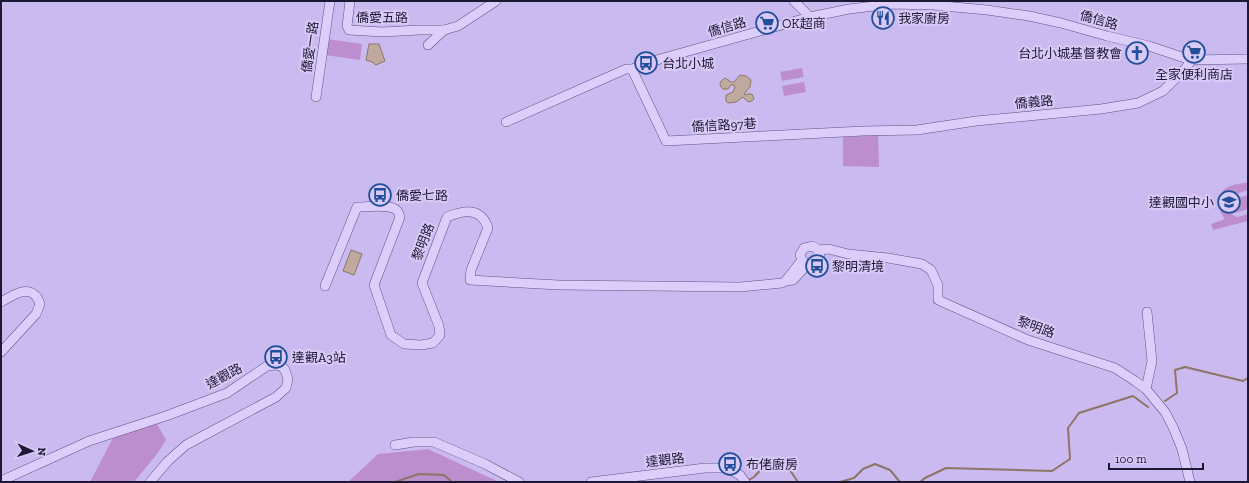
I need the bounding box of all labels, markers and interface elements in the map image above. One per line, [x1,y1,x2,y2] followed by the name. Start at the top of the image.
[870,5,896,31] restaurant icon: 我家廚房
[1078,7,1120,33] street label: 僑信路
[356,10,408,25] street label: 僑愛五路
[754,10,780,36] supermarket icon: OK超商
[898,11,950,26] place label: 我家廚房
[706,14,748,40] street label: 僑信路
[782,16,826,31] place label: OK超商
[299,20,321,74] street label: 僑愛一路
[1181,39,1207,65] supermarket icon: 全家便利商店
[1124,40,1150,66] church icon: 台北小城基督教會
[1018,46,1122,61] place label: 台北小城基督教會
[633,50,659,76] bus stop icon: 台北小城
[662,56,714,71] place label: 台北小城
[1155,67,1233,82] place label: 全家便利商店
[1014,93,1054,111] street label: 僑義路
[691,116,757,134] street label: 僑信路97巷
[367,182,393,208] bus stop icon: 僑愛七路
[396,188,448,203] place label: 僑愛七路
[1216,189,1242,215] school or university icon: 達觀國中小
[1149,195,1214,210] place label: 達觀國中小
[409,221,437,263] street label: 黎明路
[804,253,830,279] bus stop icon: 黎明清境
[832,259,884,274] place label: 黎明清境
[1015,313,1057,341] street label: 黎明路
[263,344,289,370] bus stop icon: 達觀A3站
[292,350,346,365] place label: 達觀A3站
[203,360,245,392] street label: 達觀路
[12,431,52,471] north arrow
[1109,445,1203,471] scale bar
[35,447,48,457] text: N
[645,450,685,470] street label: 達觀路
[717,451,743,477] bus stop icon: 布佬廚房
[1115,452,1147,466] text: 100 m
[746,457,798,472] place label: 布佬廚房

